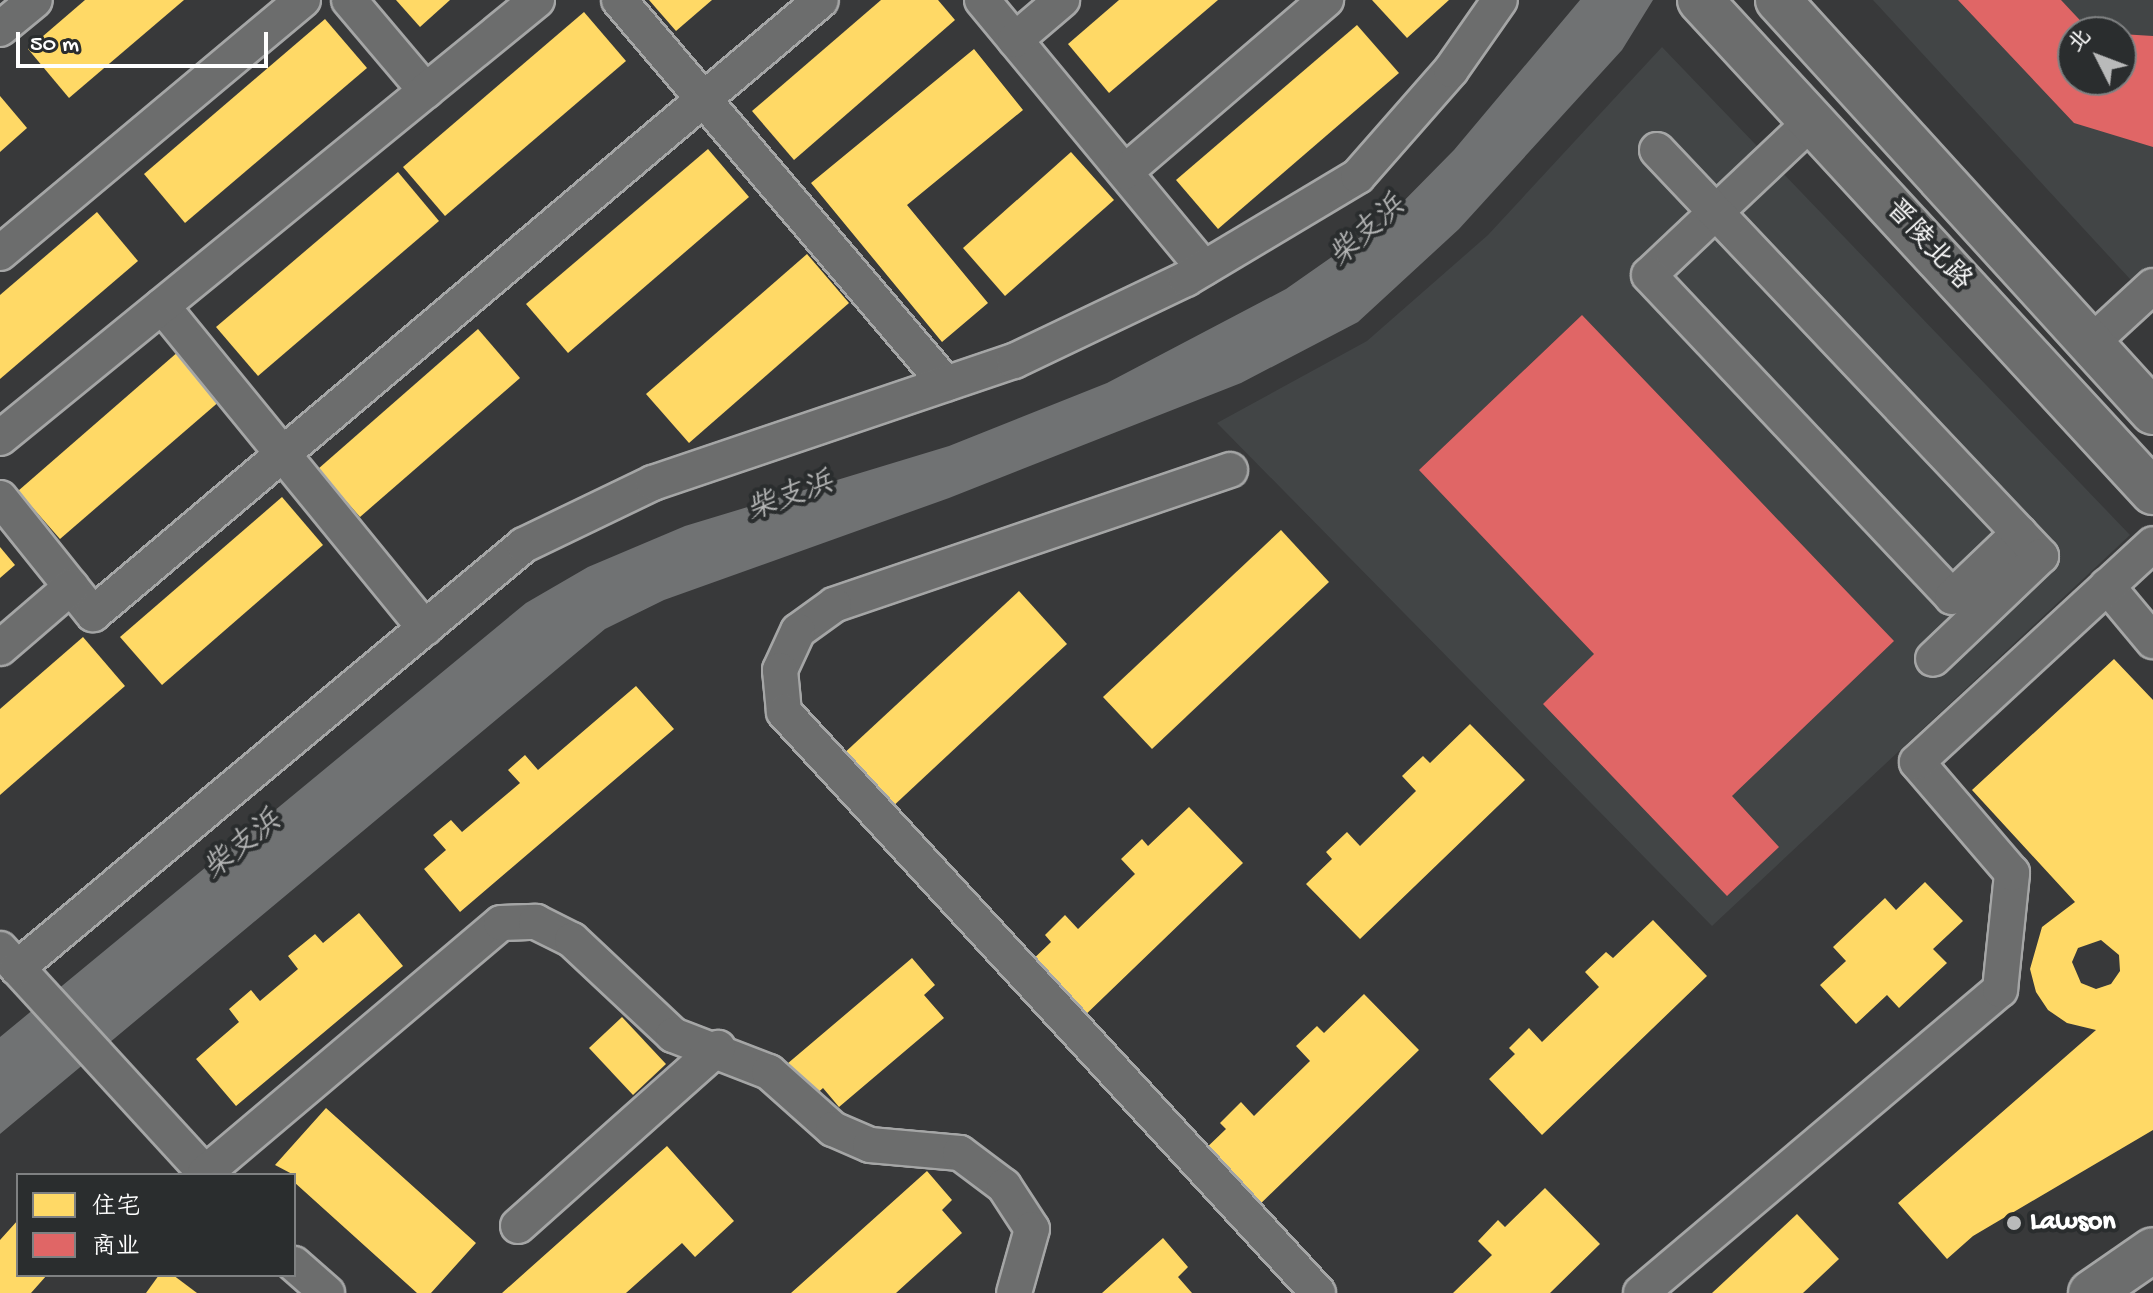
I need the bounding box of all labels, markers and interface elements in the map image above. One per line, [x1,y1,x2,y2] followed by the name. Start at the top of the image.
[20,16,272,66] scale bar
[2057,16,2137,96] north arrow
[2064,24,2098,58] text: 北
[30,31,79,60] text: 50 m
[1324,190,1414,276] water label: 柴支浜
[1877,194,1977,298] street label: 晋陵北路
[743,467,839,531] water label: 柴支浜
[198,805,290,889] water label: 柴支浜
[16,1173,296,1277] legend
[92,1194,140,1223] text: 住宅
[2030,1206,2116,1240] place label: Lawson
[2005,1214,2023,1232] marker: Lawson
[92,1234,140,1263] text: 商业

